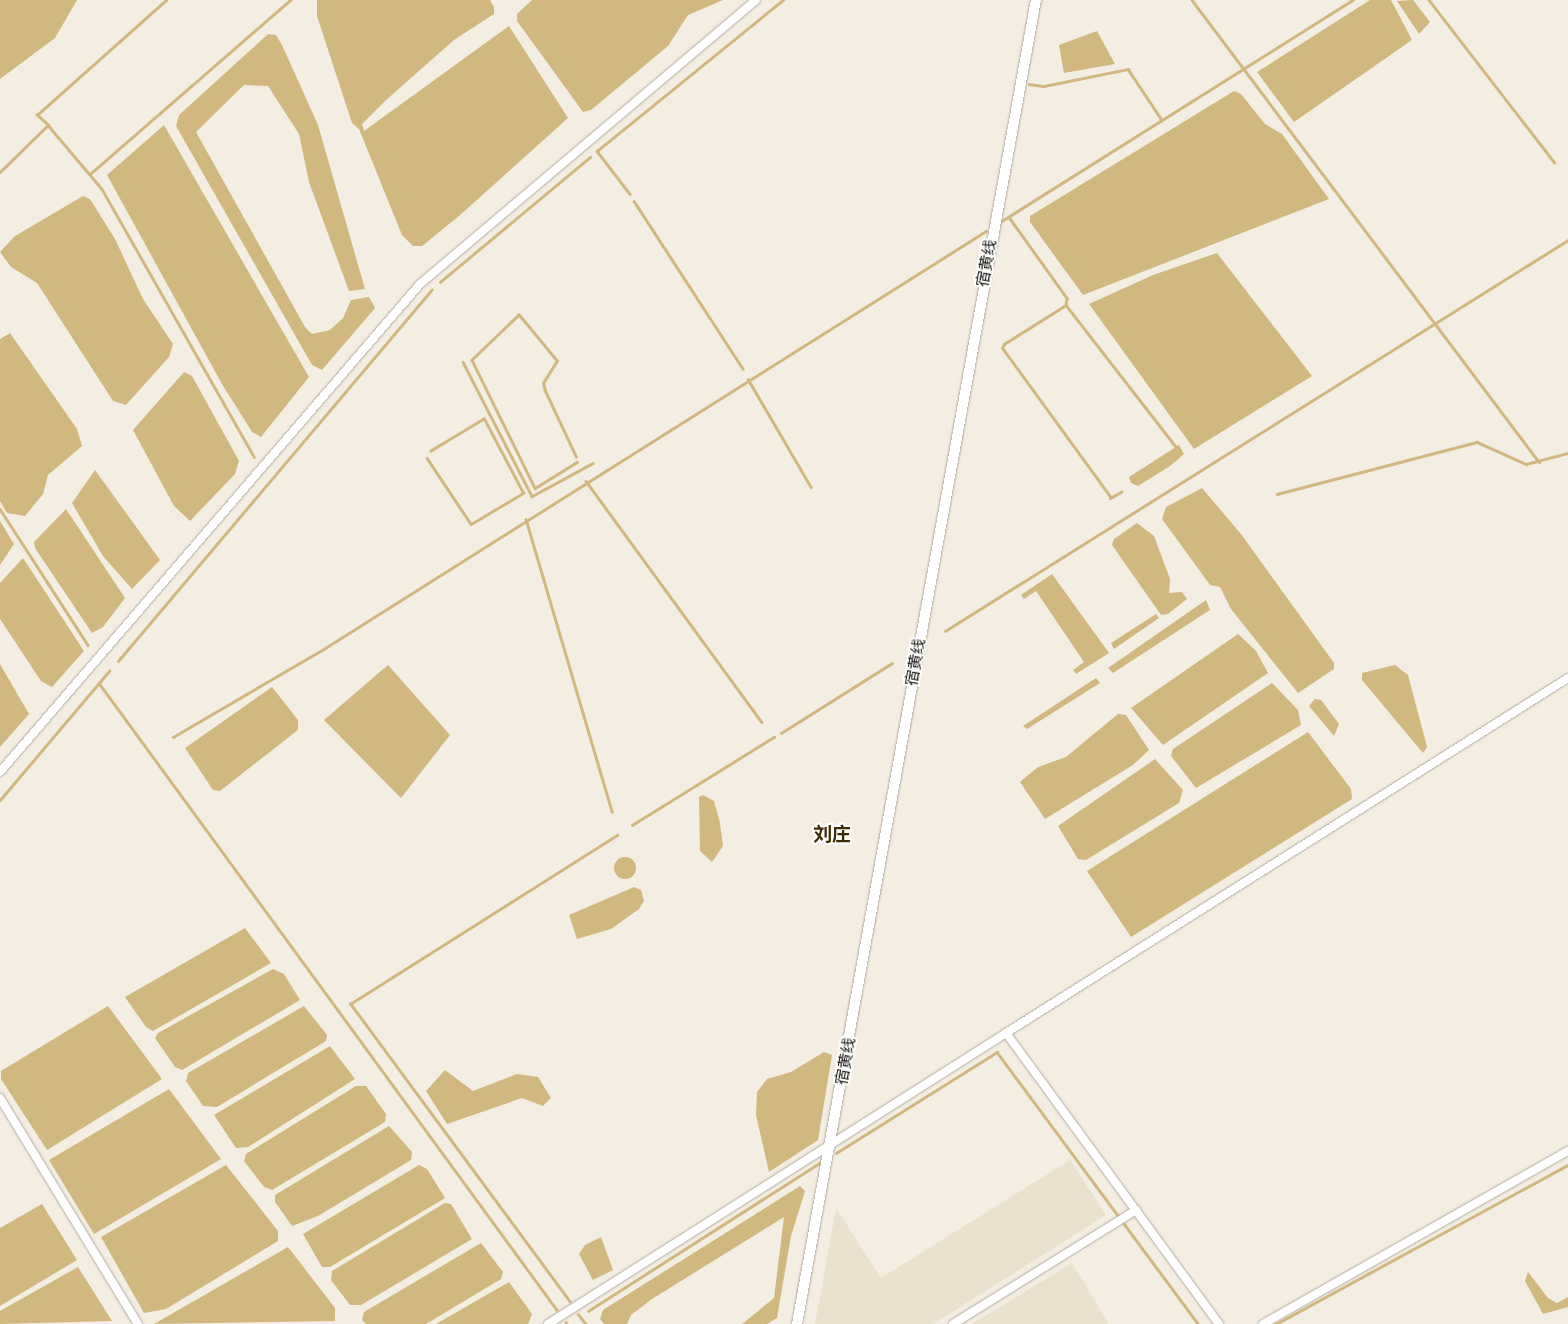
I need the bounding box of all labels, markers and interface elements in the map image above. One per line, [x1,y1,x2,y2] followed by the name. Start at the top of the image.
[972,238,1000,288] street label: 宿黄线
[901,637,929,687] street label: 宿黄线
[813,824,851,846] district label: 刘庄
[831,1036,859,1086] street label: 宿黄线

